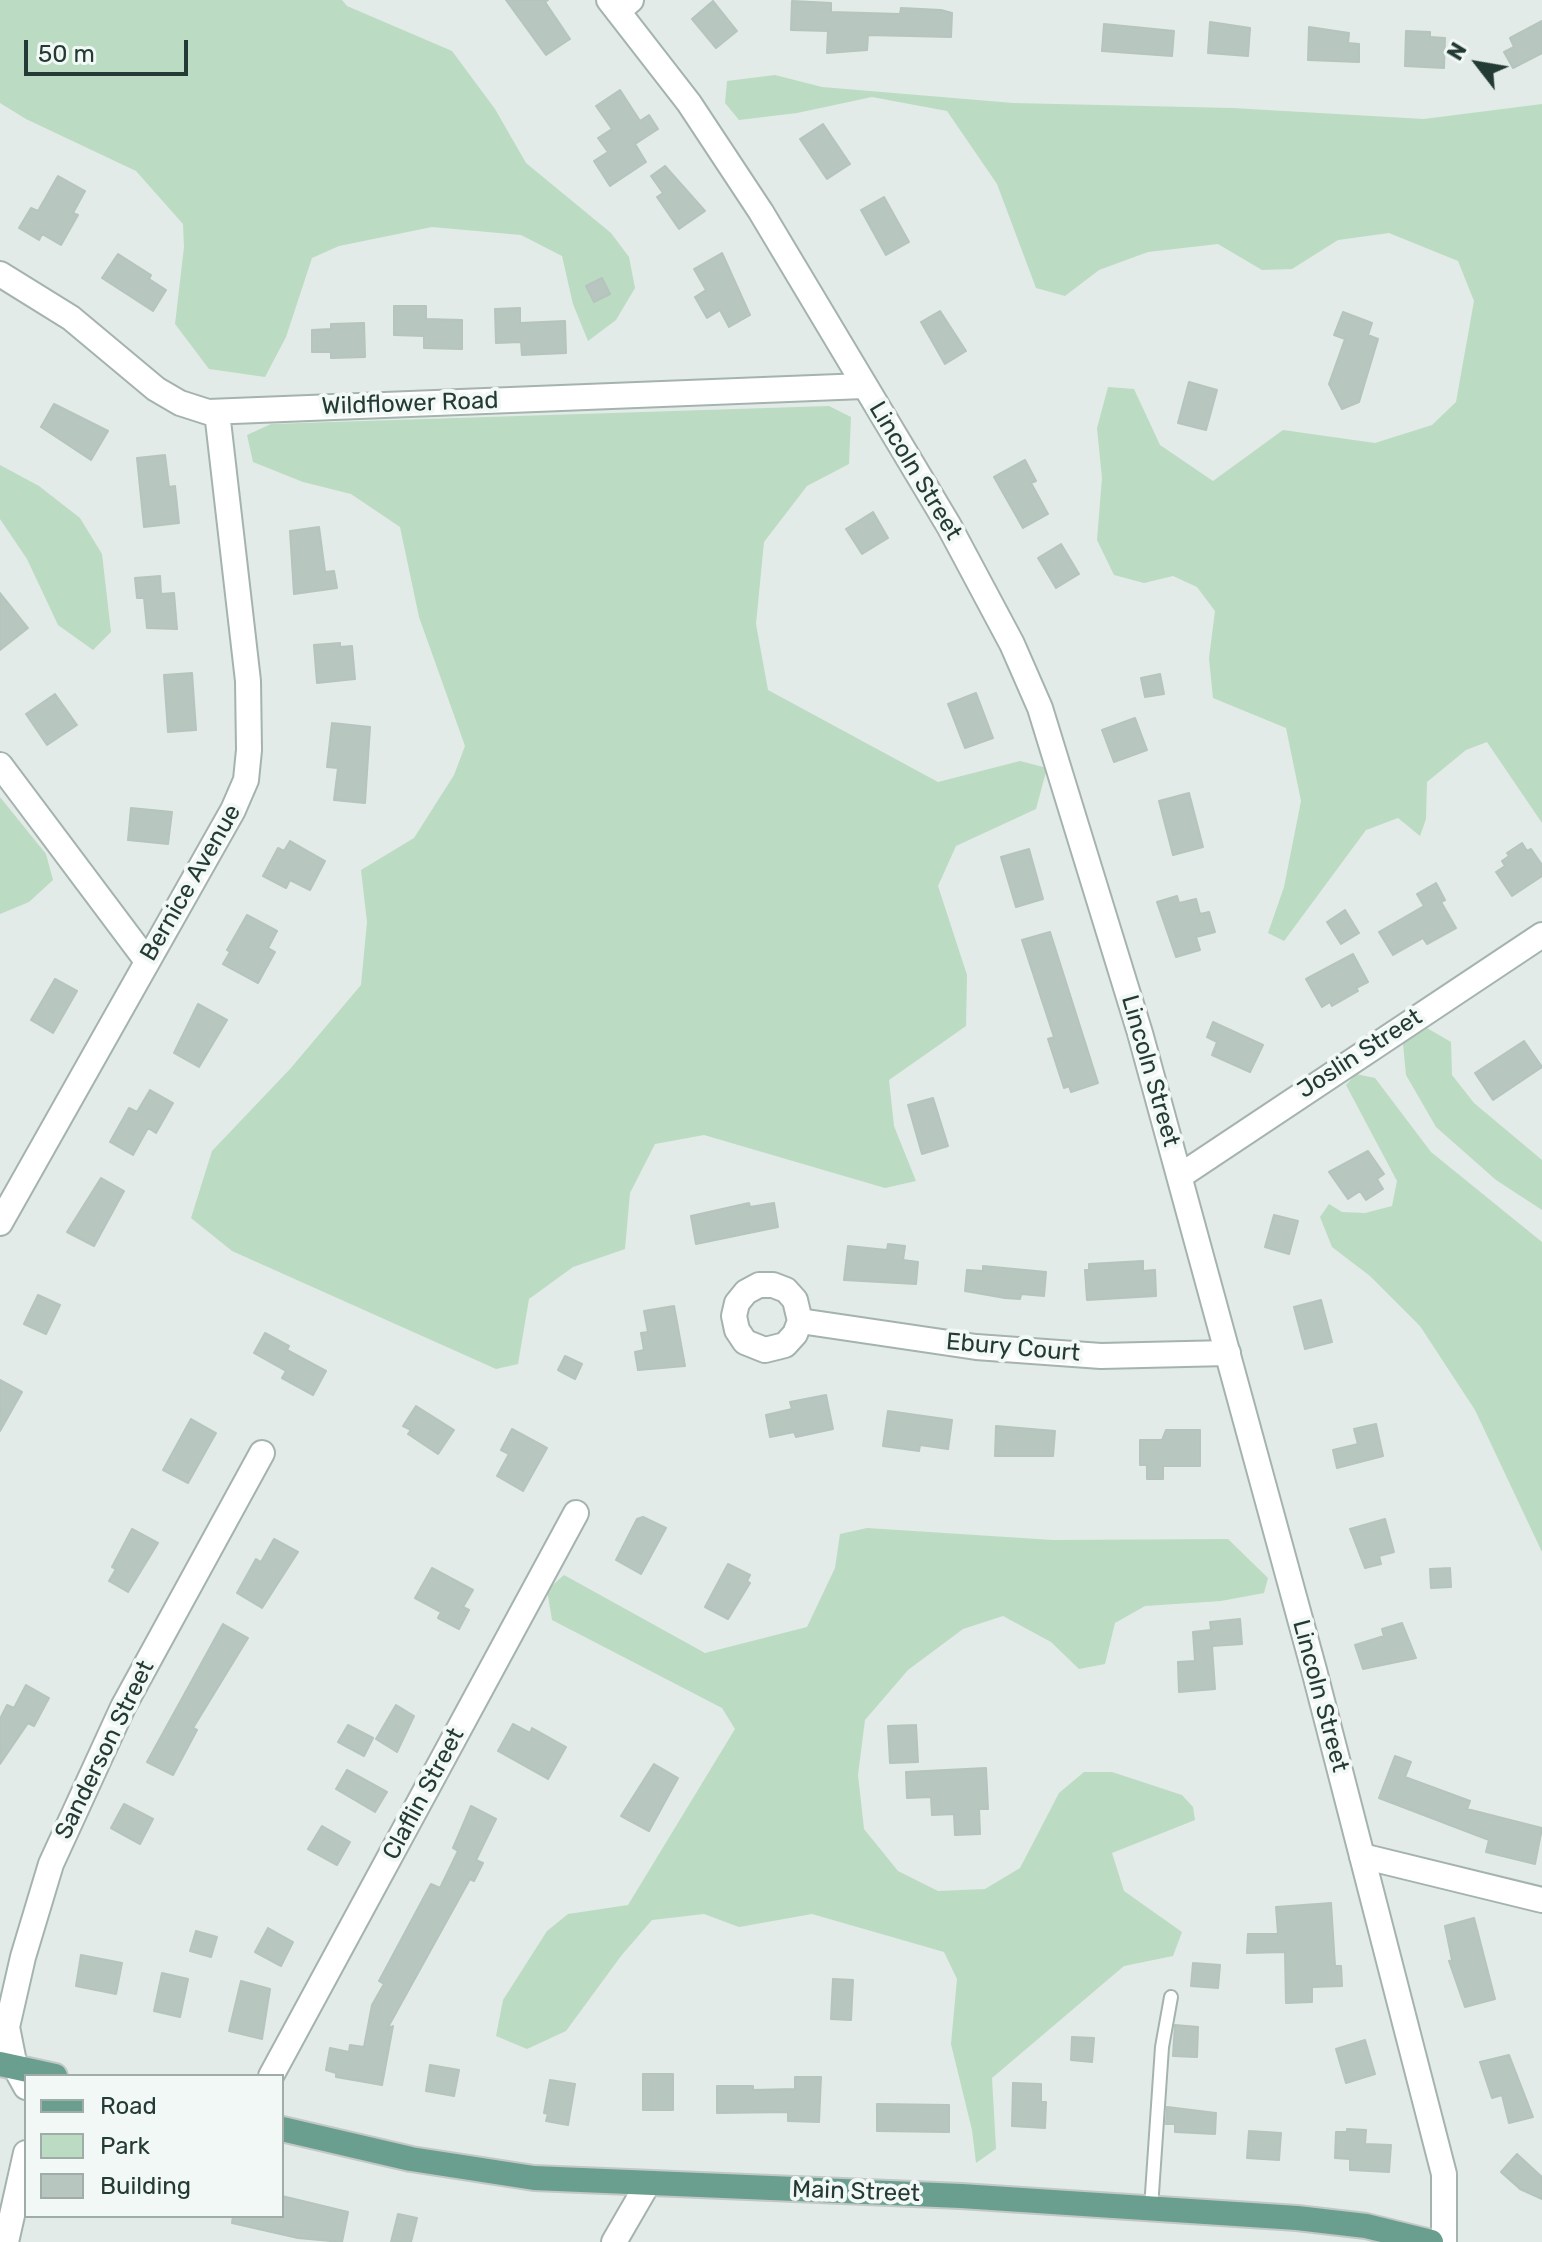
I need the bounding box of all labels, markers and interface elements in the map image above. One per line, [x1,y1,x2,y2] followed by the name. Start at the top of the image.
[28,24,192,74] scale bar
[1438,24,1518,104] north arrow
[1441,38,1473,65] text: N
[38,40,95,68] text: 50 m
[321,387,499,421] street label: Wildflower Road
[862,396,968,546] street label: Lincoln Street
[135,800,247,966] street label: Bernice Avenue
[1115,992,1185,1150] street label: Lincoln Street
[1292,1003,1428,1105] street label: Joslin Street
[945,1328,1081,1368] street label: Ebury Court
[1286,1617,1354,1775] street label: Lincoln Street
[49,1656,161,1844] street label: Sanderson Street
[377,1723,471,1865] street label: Claflin Street
[24,2074,284,2218] legend
[100,2092,157,2120] text: Road
[100,2132,150,2160] text: Park
[100,2172,191,2200] text: Building
[792,2175,920,2209] street label: Main Street

